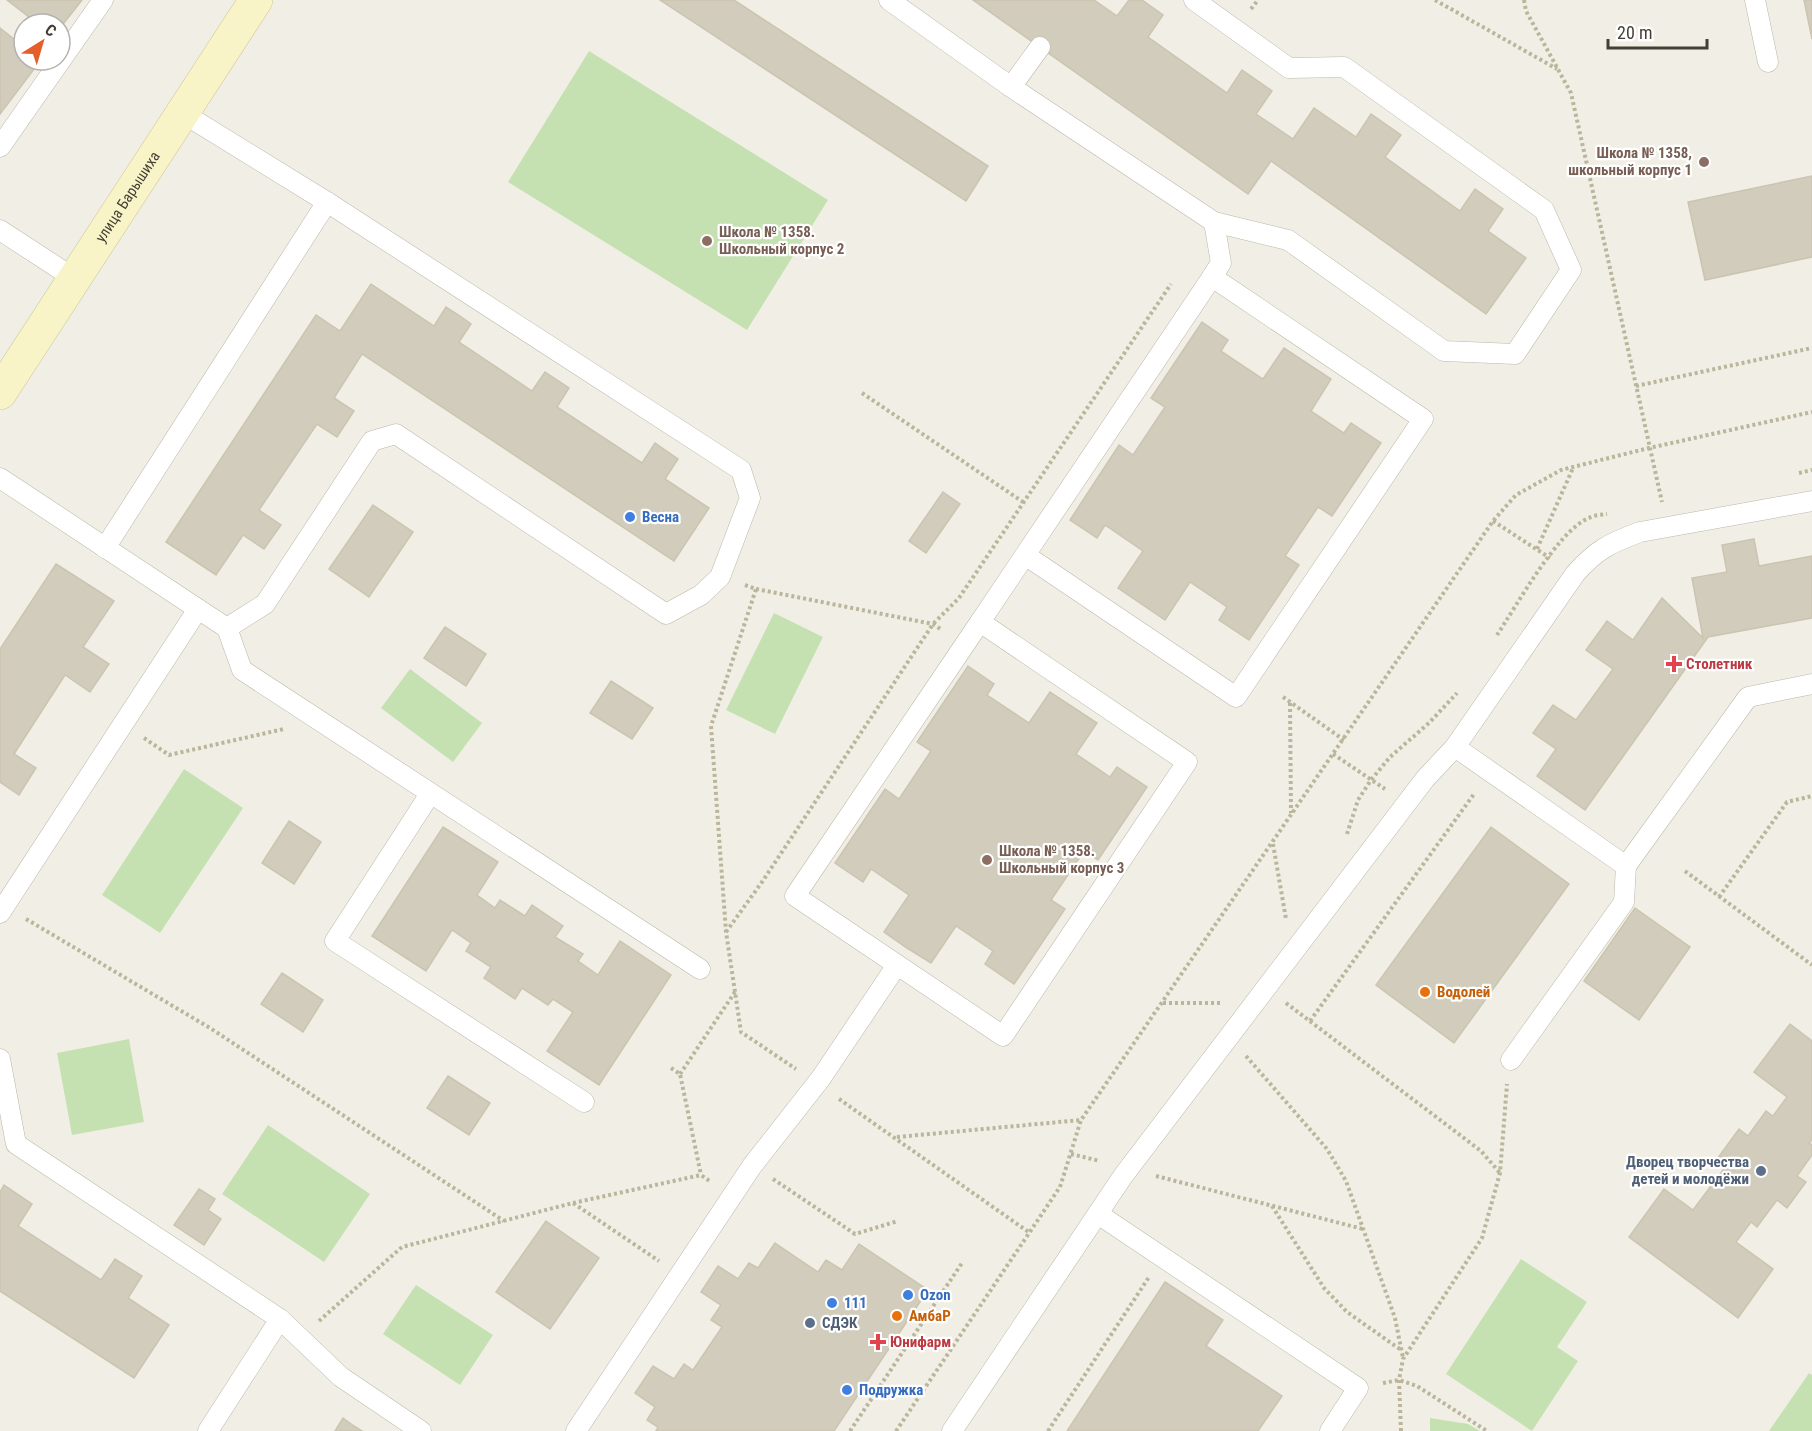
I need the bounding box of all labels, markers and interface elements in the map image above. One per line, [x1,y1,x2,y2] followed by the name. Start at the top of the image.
[12,12,72,72] north arrow
[1608,12,1707,50] scale bar
[41,20,60,41] text: С
[1617,22,1652,43] text: 20 m
[1568,144,1692,179] place label: Школа № 1358, школьный корпус 1
[92,148,164,246] street label: улица Барышиха
[1697,155,1711,169] marker: Школа № 1358, школьный корпус 1
[719,223,844,258] place label: Школа № 1358. Школьный корпус 2
[700,234,714,248] marker: Школа № 1358. Школьный корпус 2
[642,508,679,526] place label: Весна
[623,510,637,524] marker: Весна
[1686,655,1753,673] place label: Столетник
[1667,657,1681,671] marker: Столетник
[999,842,1124,877] place label: Школа № 1358. Школьный корпус 3
[980,853,994,867] marker: Школа № 1358. Школьный корпус 3
[1437,983,1490,1001] place label: Водолей
[1418,985,1432,999] marker: Водолей
[1626,1153,1749,1188] place label: Дворец творчества детей и молодёжи
[1754,1164,1768,1178] marker: Дворец творчества детей и молодёжи
[920,1286,951,1304] place label: Ozon
[901,1288,915,1302] marker: Ozon
[844,1294,867,1312] place label: 111
[825,1296,839,1310] marker: 111
[909,1307,951,1325] place label: АмбаР
[890,1309,904,1323] marker: АмбаР
[822,1314,858,1332] place label: СДЭК
[803,1316,817,1330] marker: СДЭК
[890,1333,951,1351] place label: Юнифарм
[871,1335,885,1349] marker: Юнифарм
[859,1381,923,1399] place label: Подружка
[840,1383,854,1397] marker: Подружка

